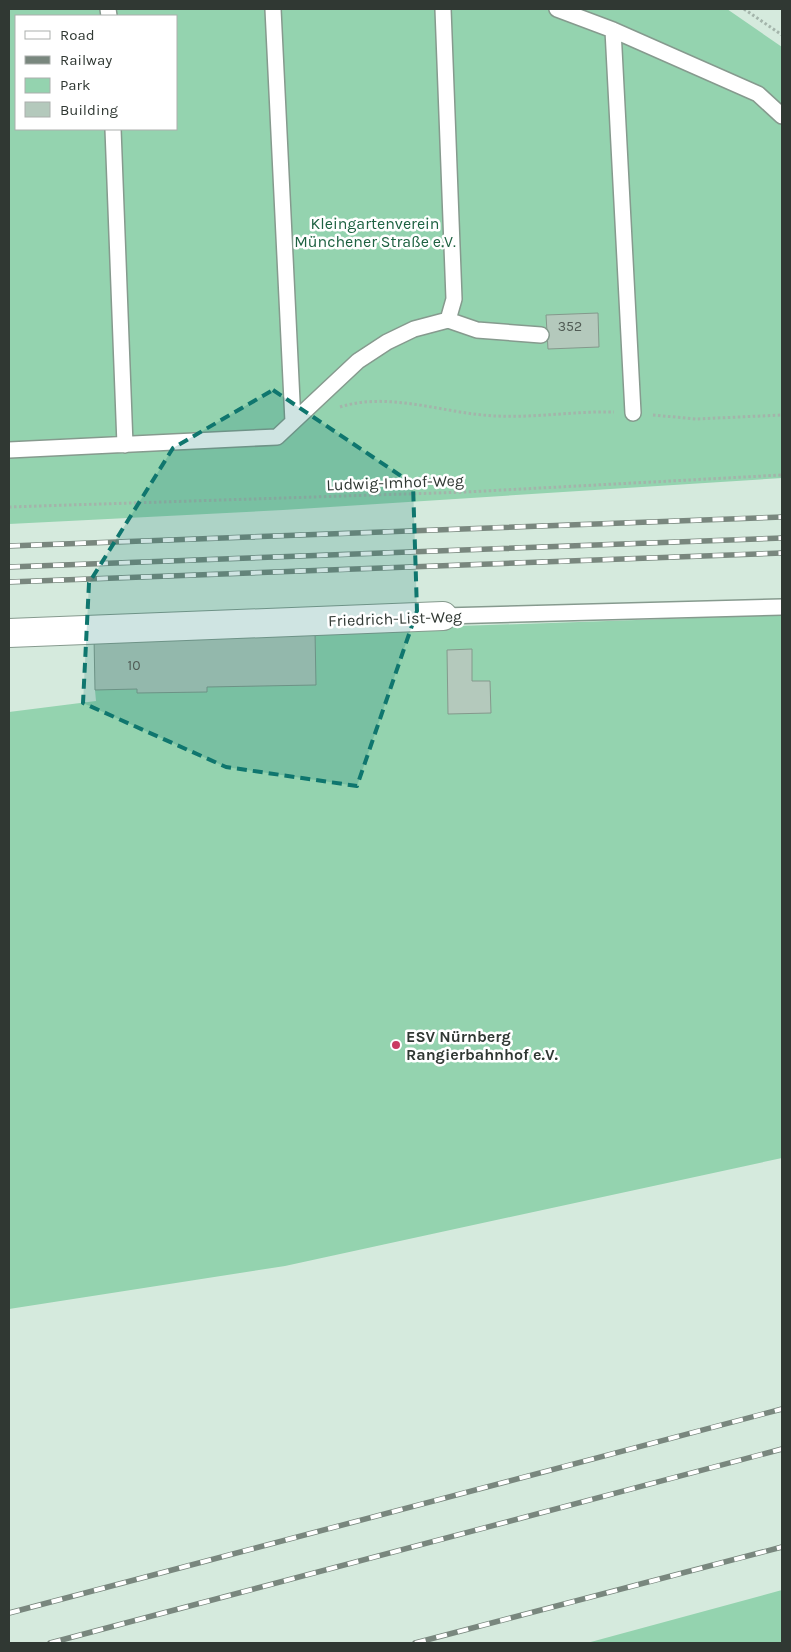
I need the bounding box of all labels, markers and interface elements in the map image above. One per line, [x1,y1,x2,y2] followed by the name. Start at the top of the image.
[15,15,178,130] legend
[60,26,95,44] text: Road
[60,51,112,69] text: Railway
[60,76,90,94] text: Park
[60,101,118,119] text: Building
[294,214,456,251] park label: Kleingartenverein Münchener Straße e.V.
[558,318,582,335] house number: 352
[326,471,464,494] street label: Ludwig-Imhof-Weg
[328,607,462,630] street label: Friedrich-List-Weg
[128,657,140,674] house number: 10
[406,1027,559,1064] place label: ESV Nürnberg Rangierbahnhof e.V.
[390,1039,402,1051] marker: ESV Nürnberg Rangierbahnhof e.V.

